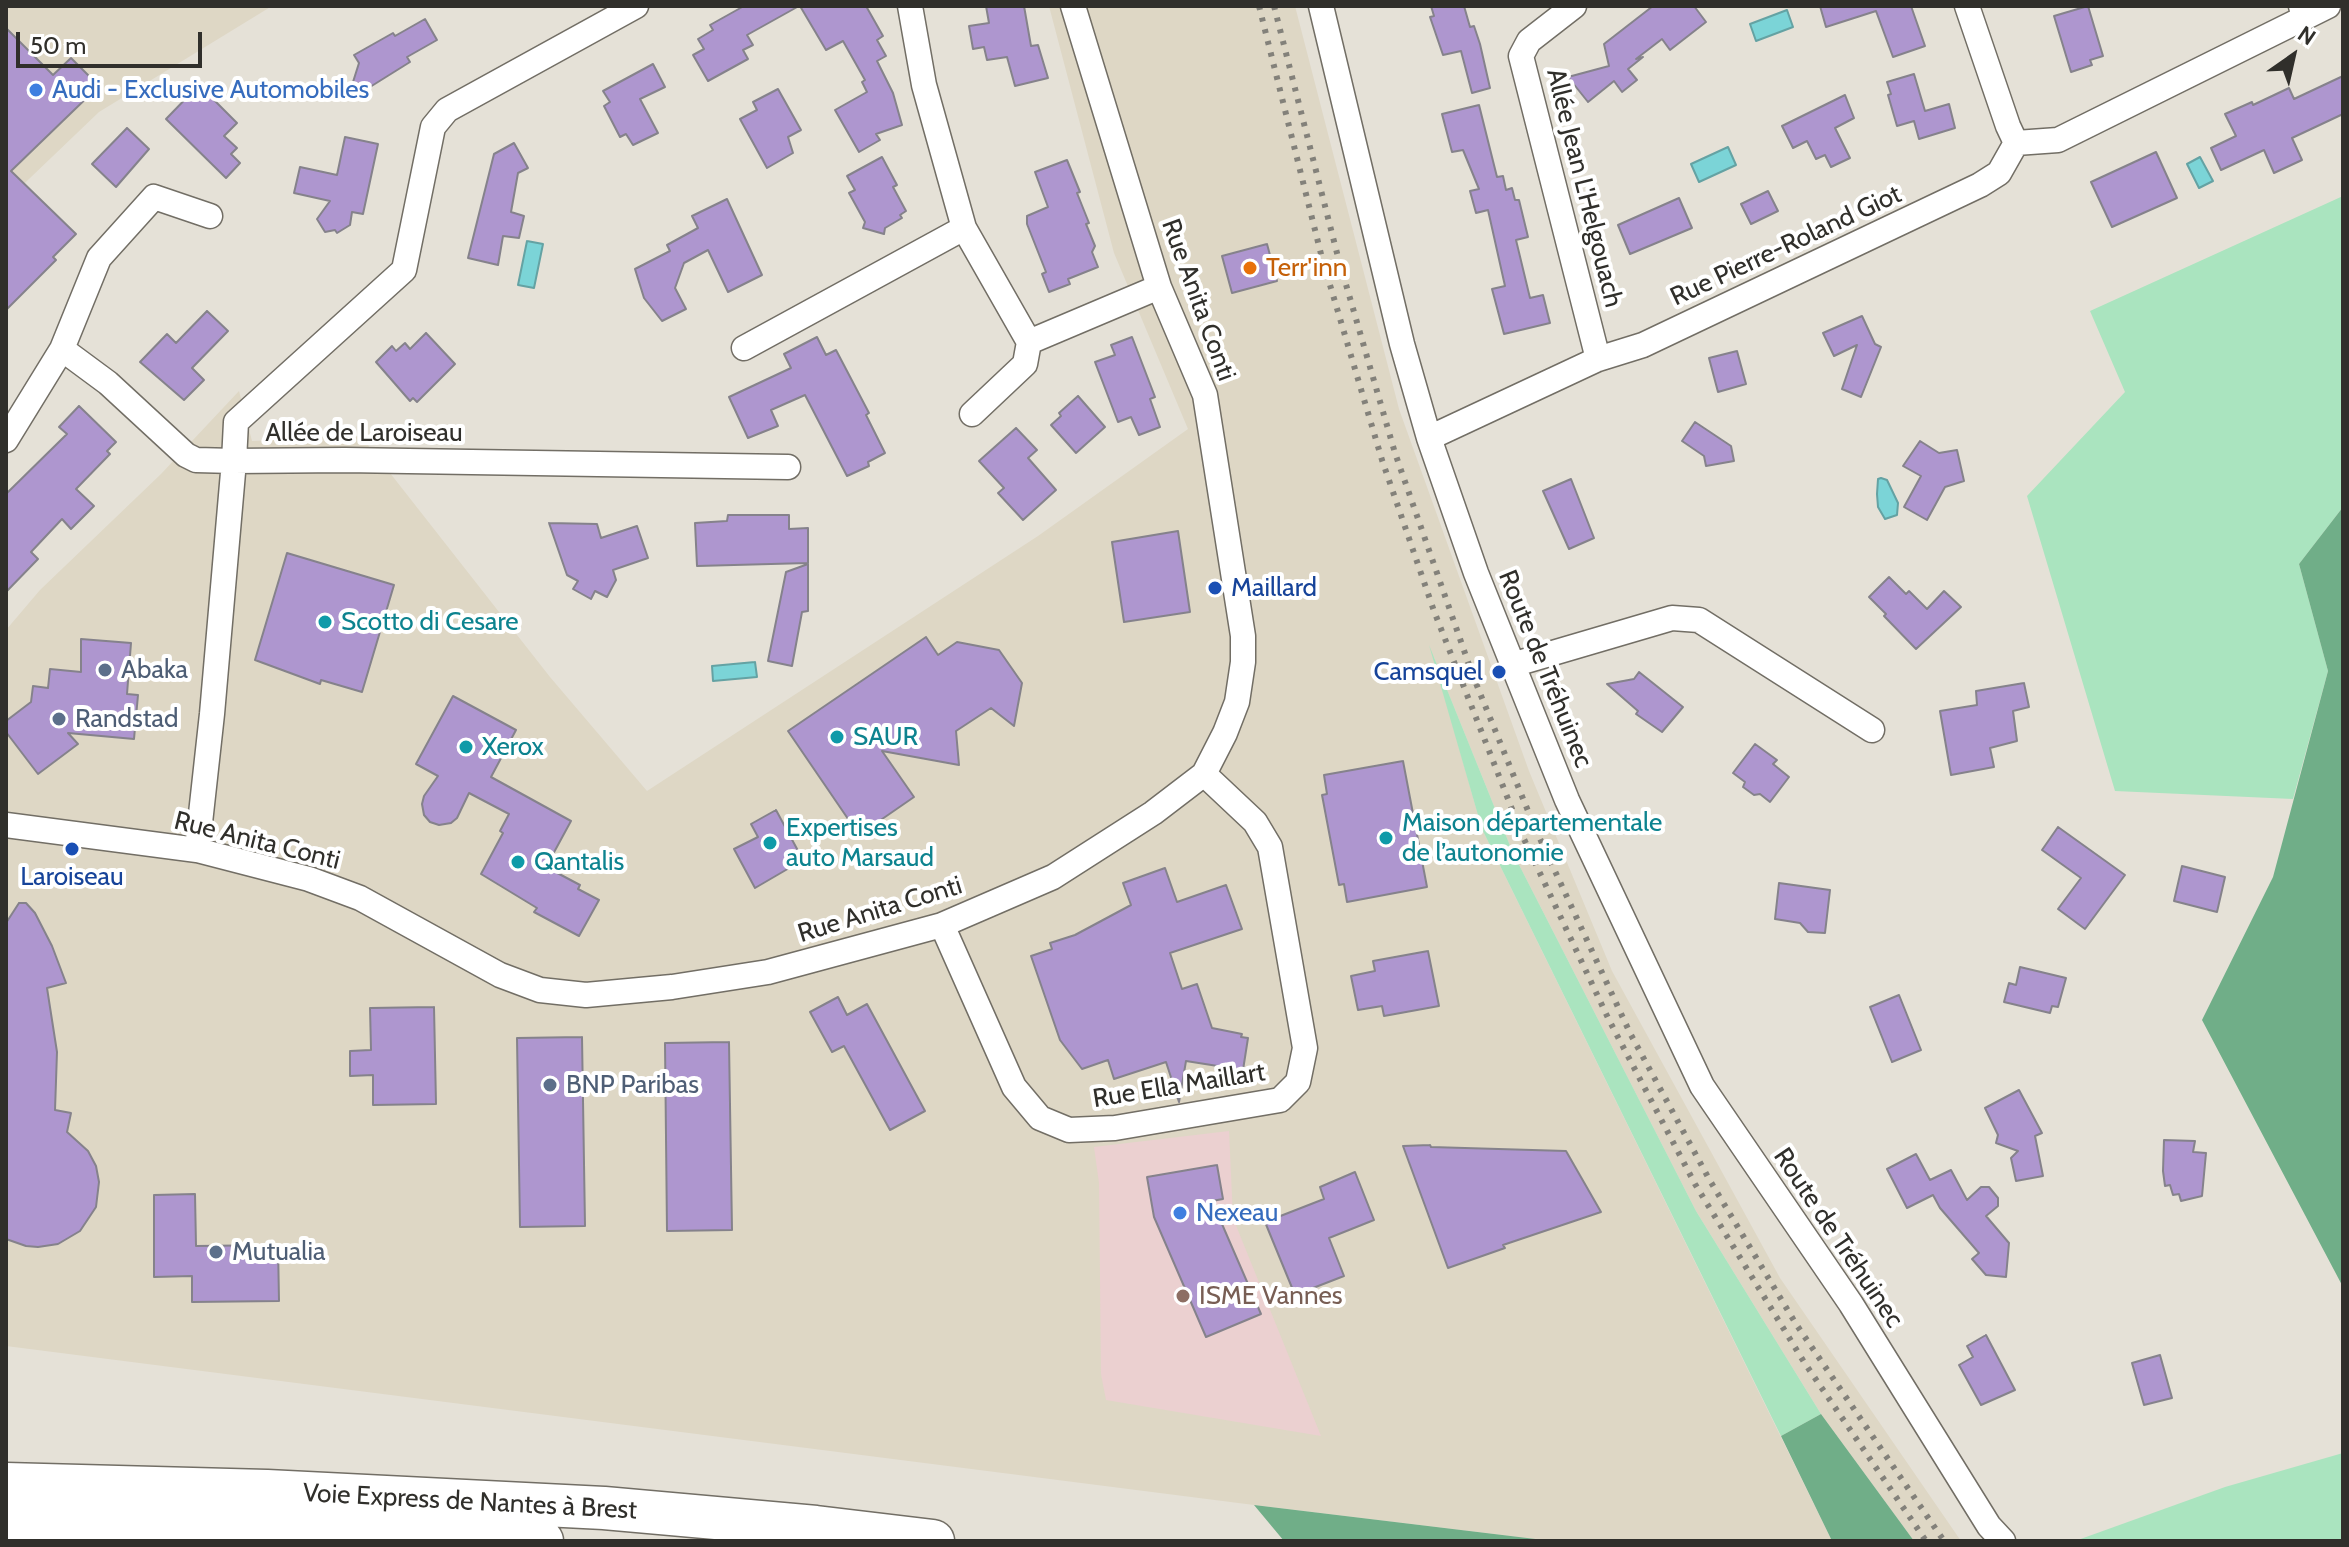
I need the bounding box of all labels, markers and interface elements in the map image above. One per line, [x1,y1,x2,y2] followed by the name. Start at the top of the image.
[20,16,206,66] scale bar
[2253,16,2333,96] north arrow
[2293,20,2321,51] text: N
[30,31,86,60] text: 50 m
[1539,65,1629,311] street label: Allée Jean L'Helgouach
[52,74,369,106] place label: Audi - Exclusive Automobiles
[27,81,45,99] marker: Audi - Exclusive Automobiles
[1666,179,1906,313] street label: Rue Pierre-Roland Giot
[1154,215,1242,385] street label: Rue Anita Conti
[1266,252,1347,284] place label: Terr'inn
[1241,259,1259,277] marker: Terr'inn
[265,417,463,449] street label: Allée de Laroiseau
[1491,566,1599,772] street label: Route de Tréhuinec
[1231,572,1317,604] place label: Maillard
[1206,579,1224,597] marker: Maillard
[341,606,519,638] place label: Scotto di Cesare
[316,613,334,631] marker: Scotto di Cesare
[121,654,188,686] place label: Abaka
[1373,656,1483,688] place label: Camsquel
[96,661,114,679] marker: Abaka
[1490,663,1508,681] marker: Camsquel
[75,703,178,735] place label: Randstad
[50,710,68,728] marker: Randstad
[853,721,918,753] place label: SAUR
[828,728,846,746] marker: SAUR
[482,731,544,763] place label: Xerox
[457,738,475,756] marker: Xerox
[171,805,343,877] street label: Rue Anita Conti
[1402,807,1662,868] place label: Maison départementale de l’autonomie
[786,812,934,874] place label: Expertises auto Marsaud
[1377,829,1395,847] marker: Maison départementale de l’autonomie
[761,834,779,852] marker: Expertises auto Marsaud
[63,840,81,858] marker: Laroiseau
[534,846,624,878] place label: Qantalis
[509,853,527,871] marker: Qantalis
[20,861,124,893] place label: Laroiseau
[794,870,966,950] street label: Rue Anita Conti
[1091,1057,1267,1115] street label: Rue Ella Maillart
[566,1069,699,1101] place label: BNP Paribas
[541,1076,559,1094] marker: BNP Paribas
[1766,1142,1910,1334] street label: Route de Tréhuinec
[1196,1197,1278,1229] place label: Nexeau
[1171,1204,1189,1222] marker: Nexeau
[232,1236,325,1268] place label: Mutualia
[207,1243,225,1261] marker: Mutualia
[1199,1280,1342,1312] place label: ISME Vannes
[1174,1287,1192,1305] marker: ISME Vannes
[302,1478,638,1526] street label: Voie Express de Nantes à Brest

